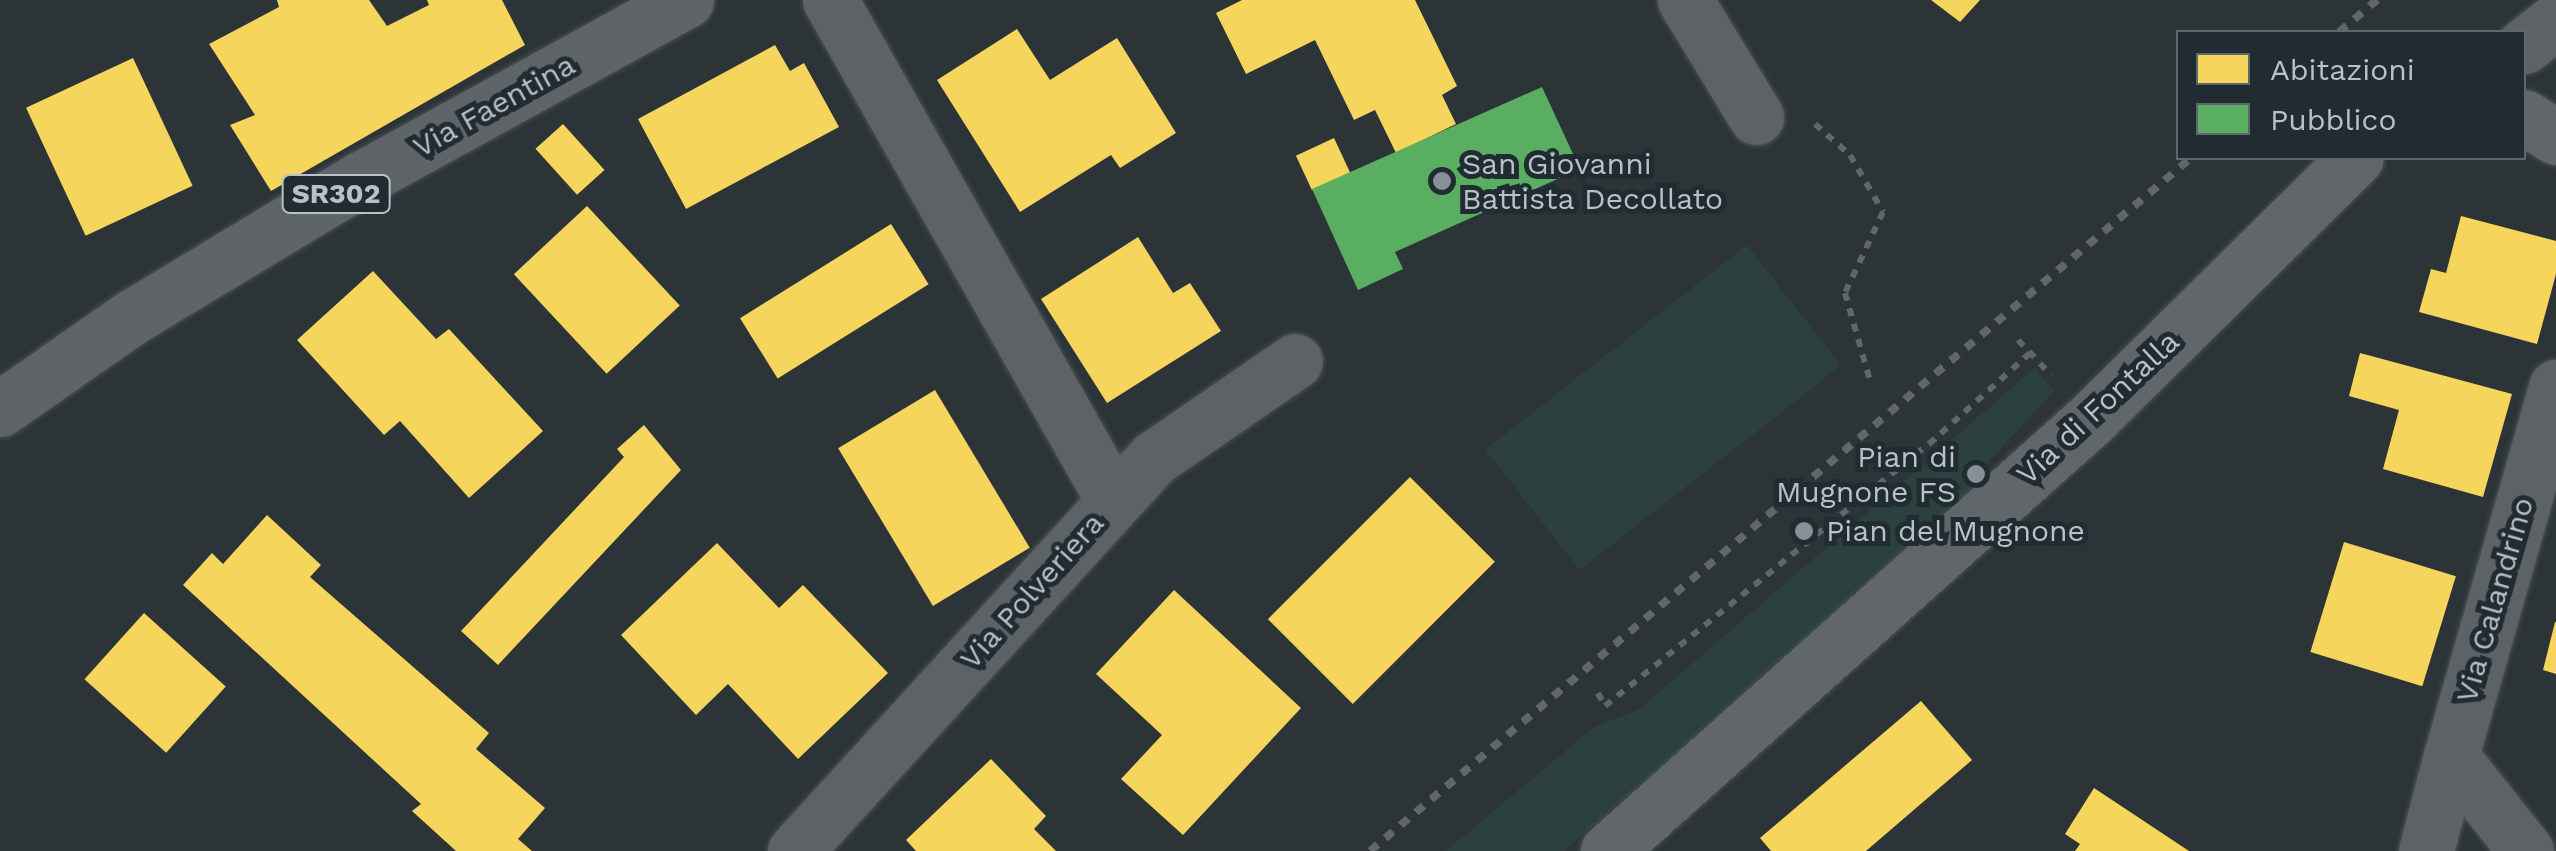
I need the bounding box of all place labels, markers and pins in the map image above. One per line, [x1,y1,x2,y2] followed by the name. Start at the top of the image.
[1462,146,1724,216] place label: San Giovanni Battista Decollato
[1431,170,1453,192] marker: San Giovanni Battista Decollato
[1776,439,1956,510] place label: Pian di Mugnone FS
[1965,463,1987,485] marker: Pian di Mugnone FS
[1826,513,2086,549] place label: Pian del Mugnone
[1791,518,1817,544] marker: Pian del Mugnone

